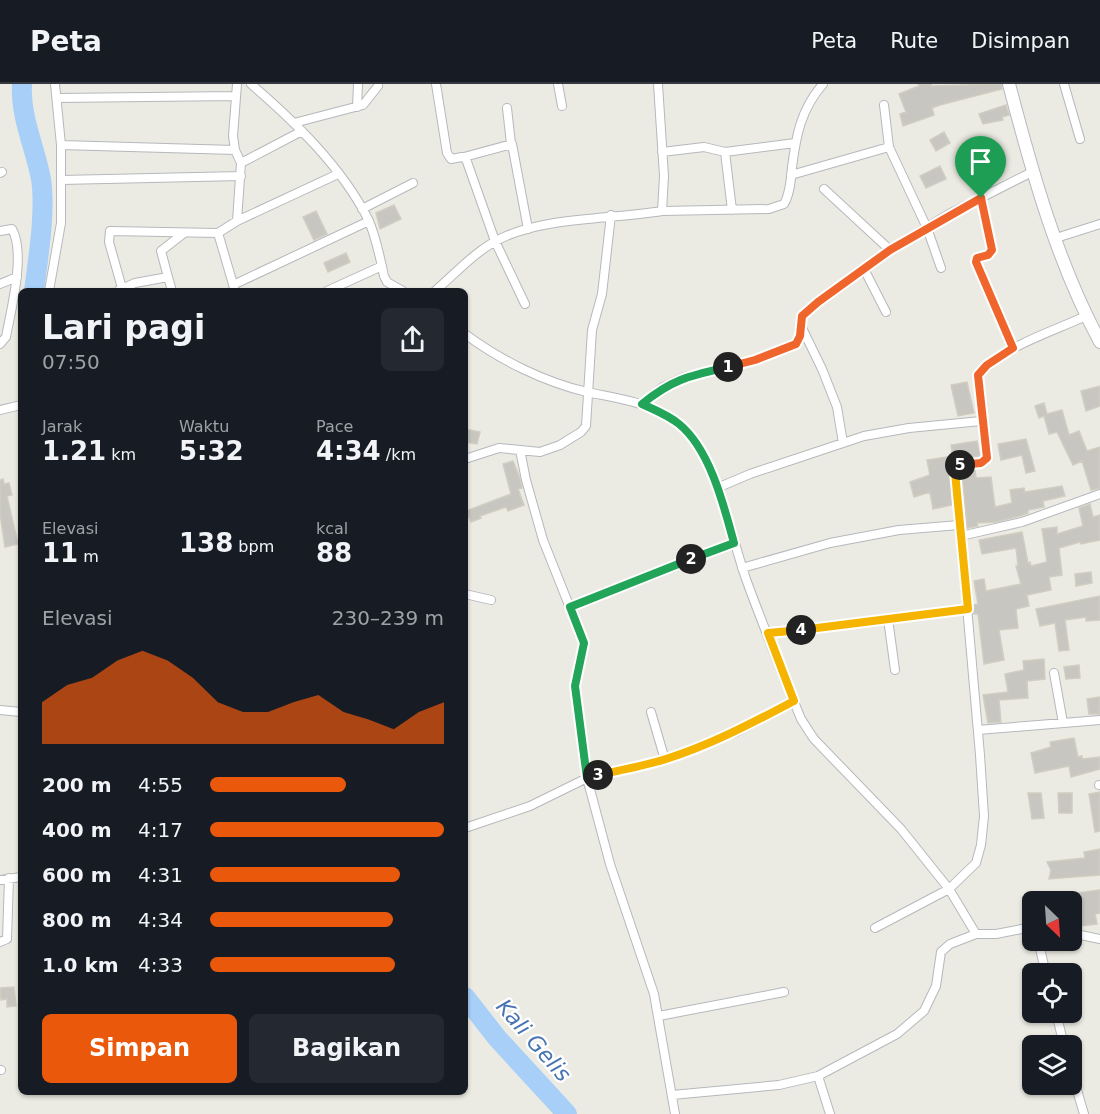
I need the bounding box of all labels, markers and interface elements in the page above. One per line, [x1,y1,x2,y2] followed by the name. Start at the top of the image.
[30,25,102,58] text: Peta
[811,29,857,53] text: Peta
[890,29,938,53] text: Rute
[971,29,1070,53] text: Disimpan
[955,136,1006,198] pin
[964,145,997,178] icon: arrive
[42,308,205,347] text: Lari pagi
[381,308,444,371] button: share
[42,350,100,374] text: 07:50
[713,352,743,382] pin: 1
[722,357,734,376] text: 1
[42,417,82,436] text: Jarak
[179,417,229,436] text: Waktu
[316,417,353,436] text: Pace
[42,436,106,466] text: 1.21
[179,436,244,466] text: 5:32
[316,436,381,466] text: 4:34
[106,445,136,464] text: km
[381,445,416,464] text: /km
[945,450,975,480] pin: 5
[954,455,966,474] text: 5
[42,519,98,538] text: Elevasi
[316,519,348,538] text: kcal
[179,528,233,558] text: 138
[233,537,274,556] text: bpm
[42,538,78,568] text: 11
[316,538,352,568] text: 88
[676,544,706,574] pin: 2
[78,547,99,566] text: m
[685,549,697,568] text: 2
[42,606,113,630] text: Elevasi
[332,606,444,630] text: 230–239 m
[786,615,816,645] pin: 4
[795,620,807,639] text: 4
[583,760,613,790] pin: 3
[592,765,604,784] text: 3
[42,773,112,797] text: 200 m
[138,773,183,797] text: 4:55
[42,818,112,842] text: 400 m
[138,818,183,842] text: 4:17
[42,863,112,887] text: 600 m
[138,863,183,887] text: 4:31
[1022,891,1082,951] north arrow
[1022,891,1082,1095] map controls
[42,908,112,932] text: 800 m
[138,908,183,932] text: 4:34
[42,953,119,977] text: 1.0 km
[138,953,183,977] text: 4:33
[1022,963,1082,1023] button: locate
[491,994,576,1087] water label: Kali Gelis
[42,1014,237,1083] button: Simpan
[249,1014,444,1083] button: Bagikan
[1022,1035,1082,1095] button: layers

